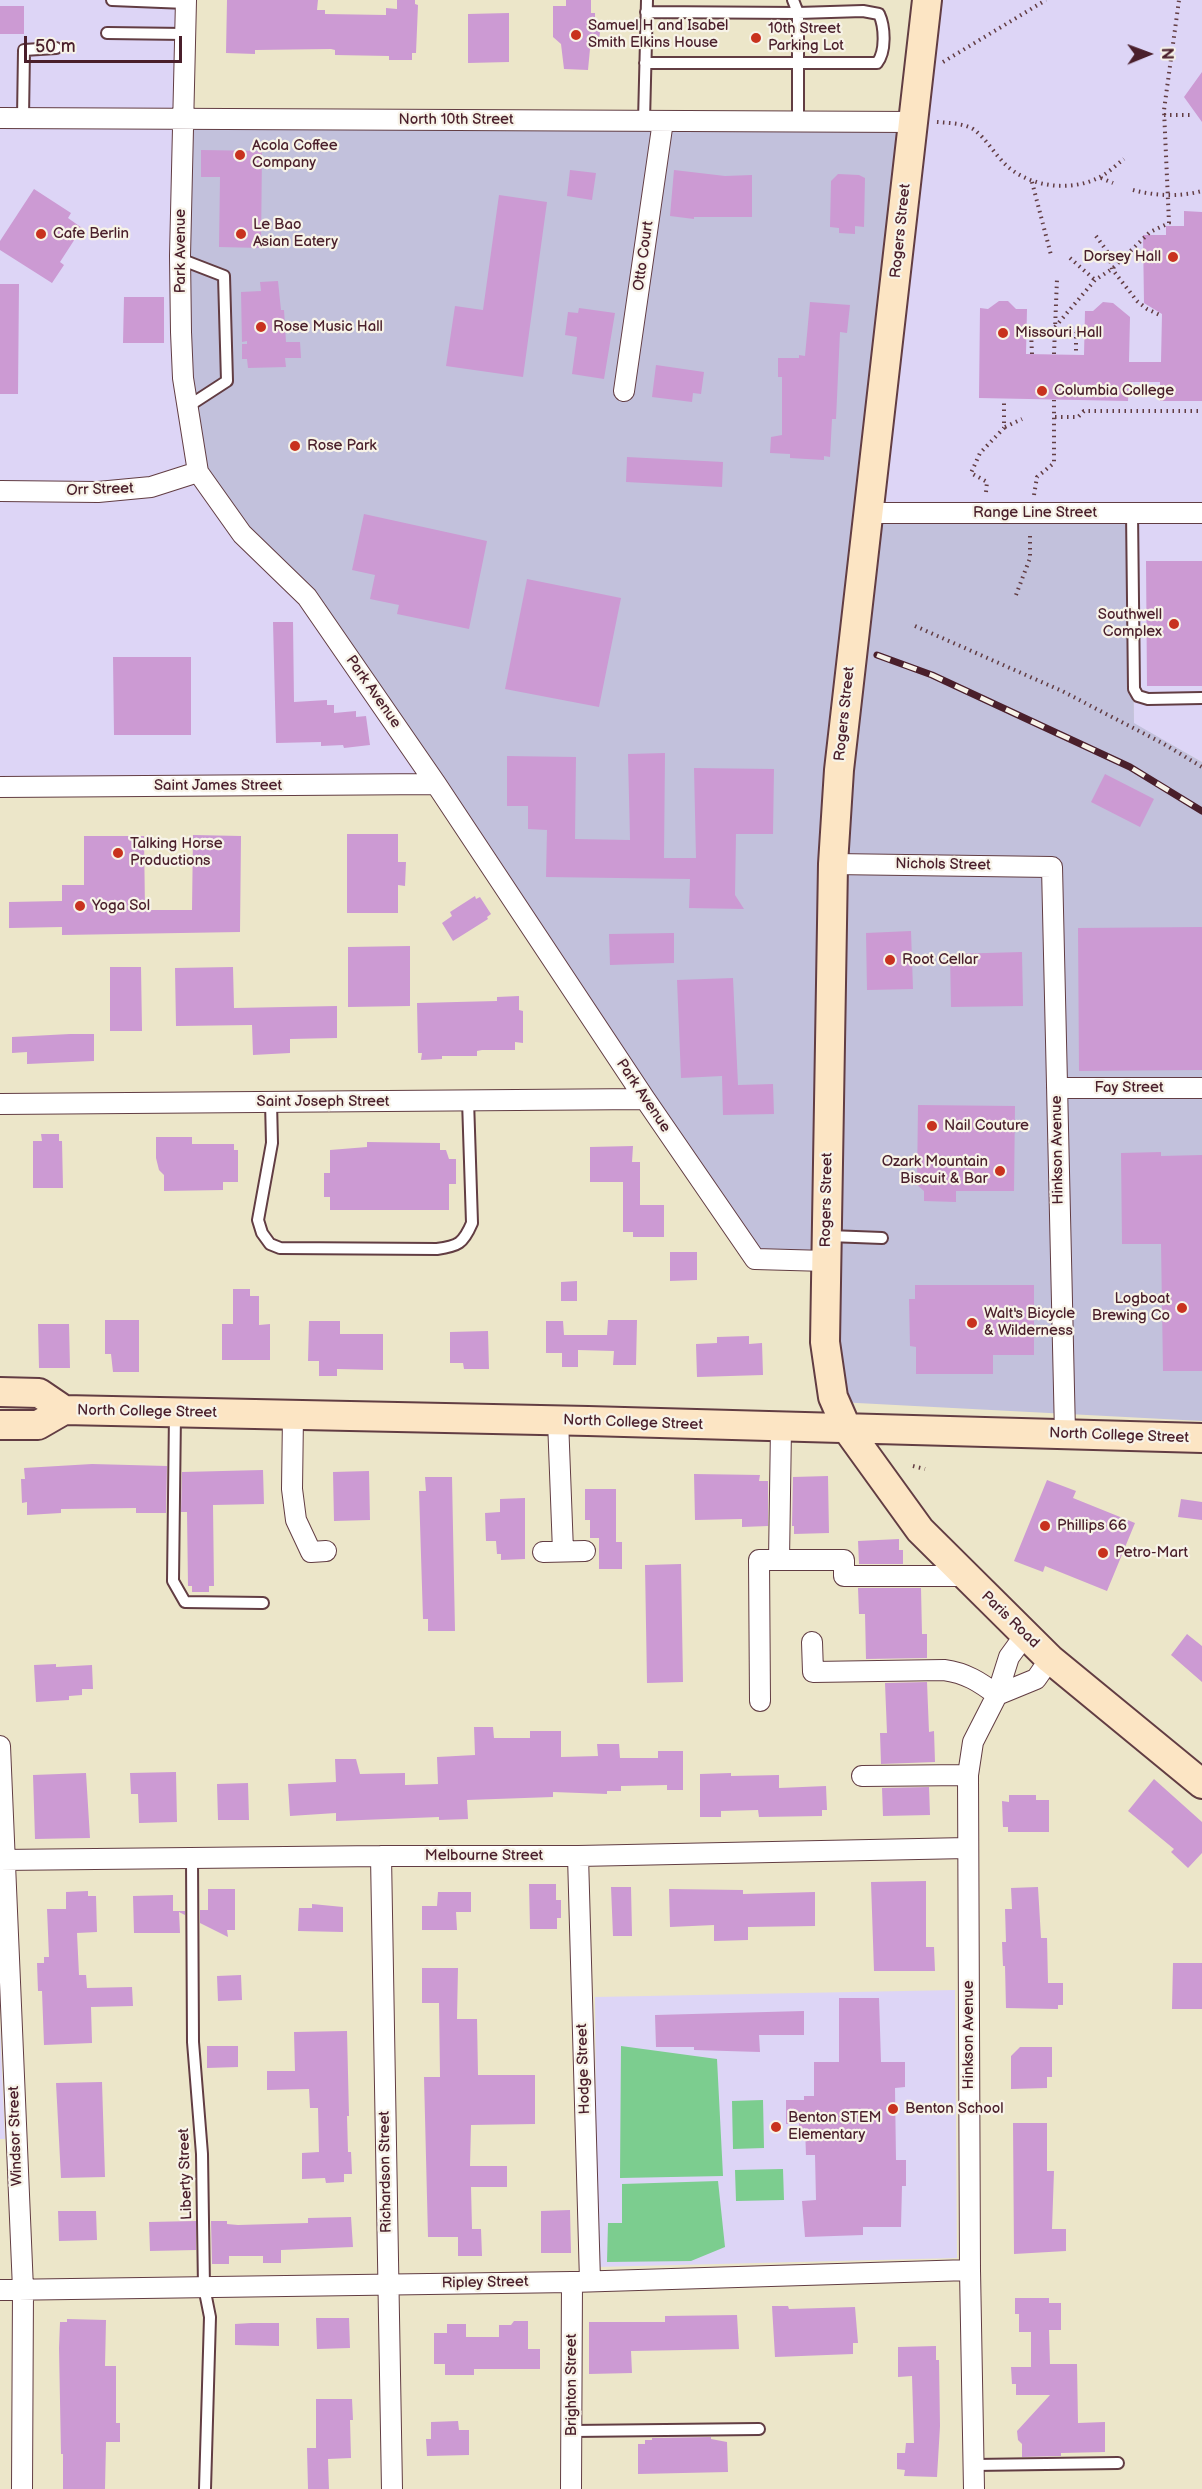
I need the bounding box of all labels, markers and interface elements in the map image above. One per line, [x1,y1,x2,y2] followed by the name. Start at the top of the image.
[588,17,728,52] place label: Samuel H and Isabel Smith Elkins House
[768,20,844,55] place label: 10th Street Parking Lot
[27,24,184,62] scale bar
[1118,24,1178,84] north arrow
[569,28,583,42] marker: Samuel H and Isabel Smith Elkins House
[749,31,763,45] marker: 10th Street Parking Lot
[35,36,76,57] text: 50 m
[1157,47,1176,60] text: N
[398,111,514,129] street label: North 10th Street
[252,137,338,172] place label: Acola Coffee Company
[233,148,247,162] marker: Acola Coffee Company
[887,183,915,279] street label: Rogers Street
[172,209,190,293] street label: Park Avenue
[253,216,338,251] place label: Le Bao Asian Eatery
[630,220,658,292] street label: Otto Court
[53,225,129,243] place label: Cafe Berlin
[34,227,48,241] marker: Cafe Berlin
[234,227,248,241] marker: Le Bao Asian Eatery
[1083,248,1161,266] place label: Dorsey Hall
[1166,250,1180,264] marker: Dorsey Hall
[273,318,383,336] place label: Rose Music Hall
[254,320,268,334] marker: Rose Music Hall
[1015,324,1102,342] place label: Missouri Hall
[996,326,1010,340] marker: Missouri Hall
[1054,382,1174,400] place label: Columbia College
[1035,384,1049,398] marker: Columbia College
[307,437,377,455] place label: Rose Park
[288,439,302,453] marker: Rose Park
[66,480,134,500] street label: Orr Street
[973,504,1097,522] street label: Range Line Street
[1098,606,1162,641] place label: Southwell Complex
[1167,617,1181,631] marker: Southwell Complex
[341,652,405,732] street label: Park Avenue
[831,666,859,762] street label: Rogers Street
[154,777,282,795] street label: Saint James Street
[130,835,223,870] place label: Talking Horse Productions
[111,846,125,860] marker: Talking Horse Productions
[895,855,991,875] street label: Nichols Street
[92,897,150,915] place label: Yoga Sol
[73,899,87,913] marker: Yoga Sol
[902,951,978,969] place label: Root Cellar
[883,953,897,967] marker: Root Cellar
[612,1056,674,1136] street label: Park Avenue
[1095,1079,1163,1097] street label: Fay Street
[257,1093,389,1111] street label: Saint Joseph Street
[1048,1095,1068,1205] street label: Hinkson Avenue
[944,1117,1029,1135] place label: Nail Couture
[925,1119,939,1133] marker: Nail Couture
[817,1152,837,1248] street label: Rogers Street
[882,1153,988,1188] place label: Ozark Mountain Biscuit & Bar
[993,1164,1007,1178] marker: Ozark Mountain Biscuit & Bar
[1092,1290,1170,1325] place label: Logboat Brewing Co
[1175,1301,1189,1315] marker: Logboat Brewing Co
[984,1305,1075,1340] place label: Walt's Bicycle & Wilderness
[965,1316,979,1330] marker: Walt's Bicycle & Wilderness
[77,1402,217,1422] street label: North College Street
[563,1412,703,1434] street label: North College Street
[1049,1425,1189,1447] street label: North College Street
[1057,1517,1127,1535] place label: Phillips 66
[1038,1519,1052,1533] marker: Phillips 66
[1115,1544,1188,1562] place label: Petro-Mart
[1096,1546,1110,1560] marker: Petro-Mart
[977,1588,1043,1652] street label: Paris Road
[425,1847,543,1865] street label: Melbourne Street
[960,1980,978,2090] street label: Hinkson Avenue
[573,2023,595,2115] street label: Hodge Street
[5,2086,27,2186] street label: Windsor Street
[905,2100,1004,2118] place label: Benton School
[886,2102,900,2116] marker: Benton School
[788,2109,881,2144] place label: Benton STEM Elementary
[376,2111,396,2233] street label: Richardson Street
[769,2120,783,2134] marker: Benton STEM Elementary
[175,2128,197,2220] street label: Liberty Street
[441,2273,529,2293] street label: Ripley Street
[563,2334,581,2436] street label: Brighton Street

